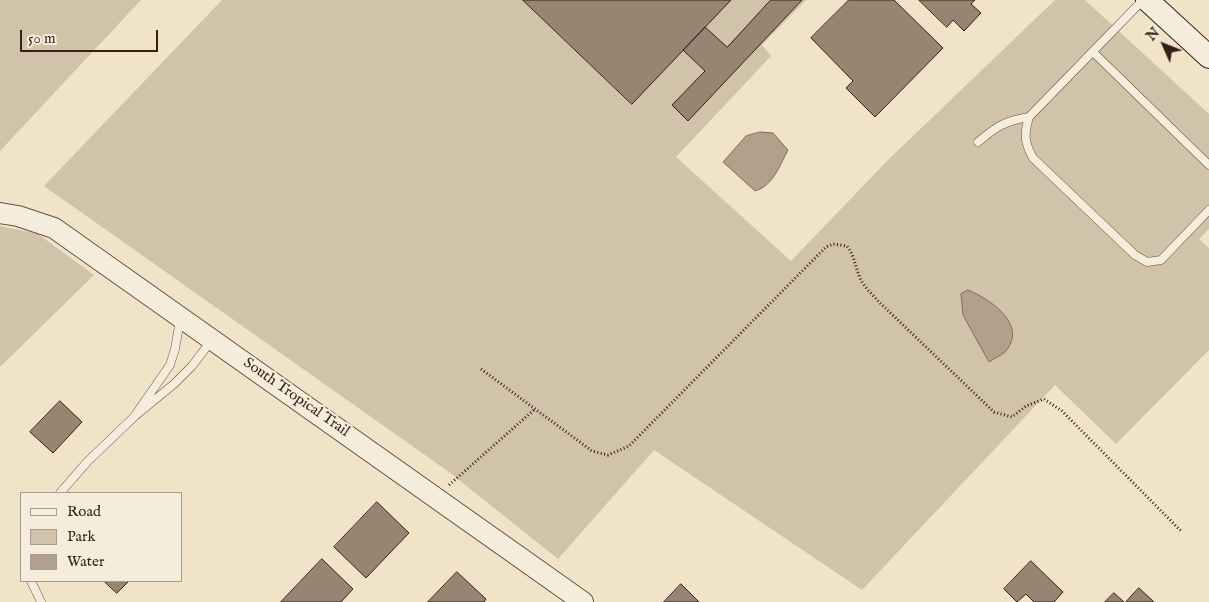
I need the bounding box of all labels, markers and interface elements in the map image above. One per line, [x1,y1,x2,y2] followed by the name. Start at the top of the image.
[22,20,160,52] scale bar
[1139,20,1189,70] north arrow
[1143,24,1164,45] text: N
[28,29,56,48] text: 50 m
[239,355,353,441] street label: South Tropical Trail
[20,492,182,582] legend
[67,502,101,521] text: Road
[67,527,96,546] text: Park
[67,552,104,571] text: Water

